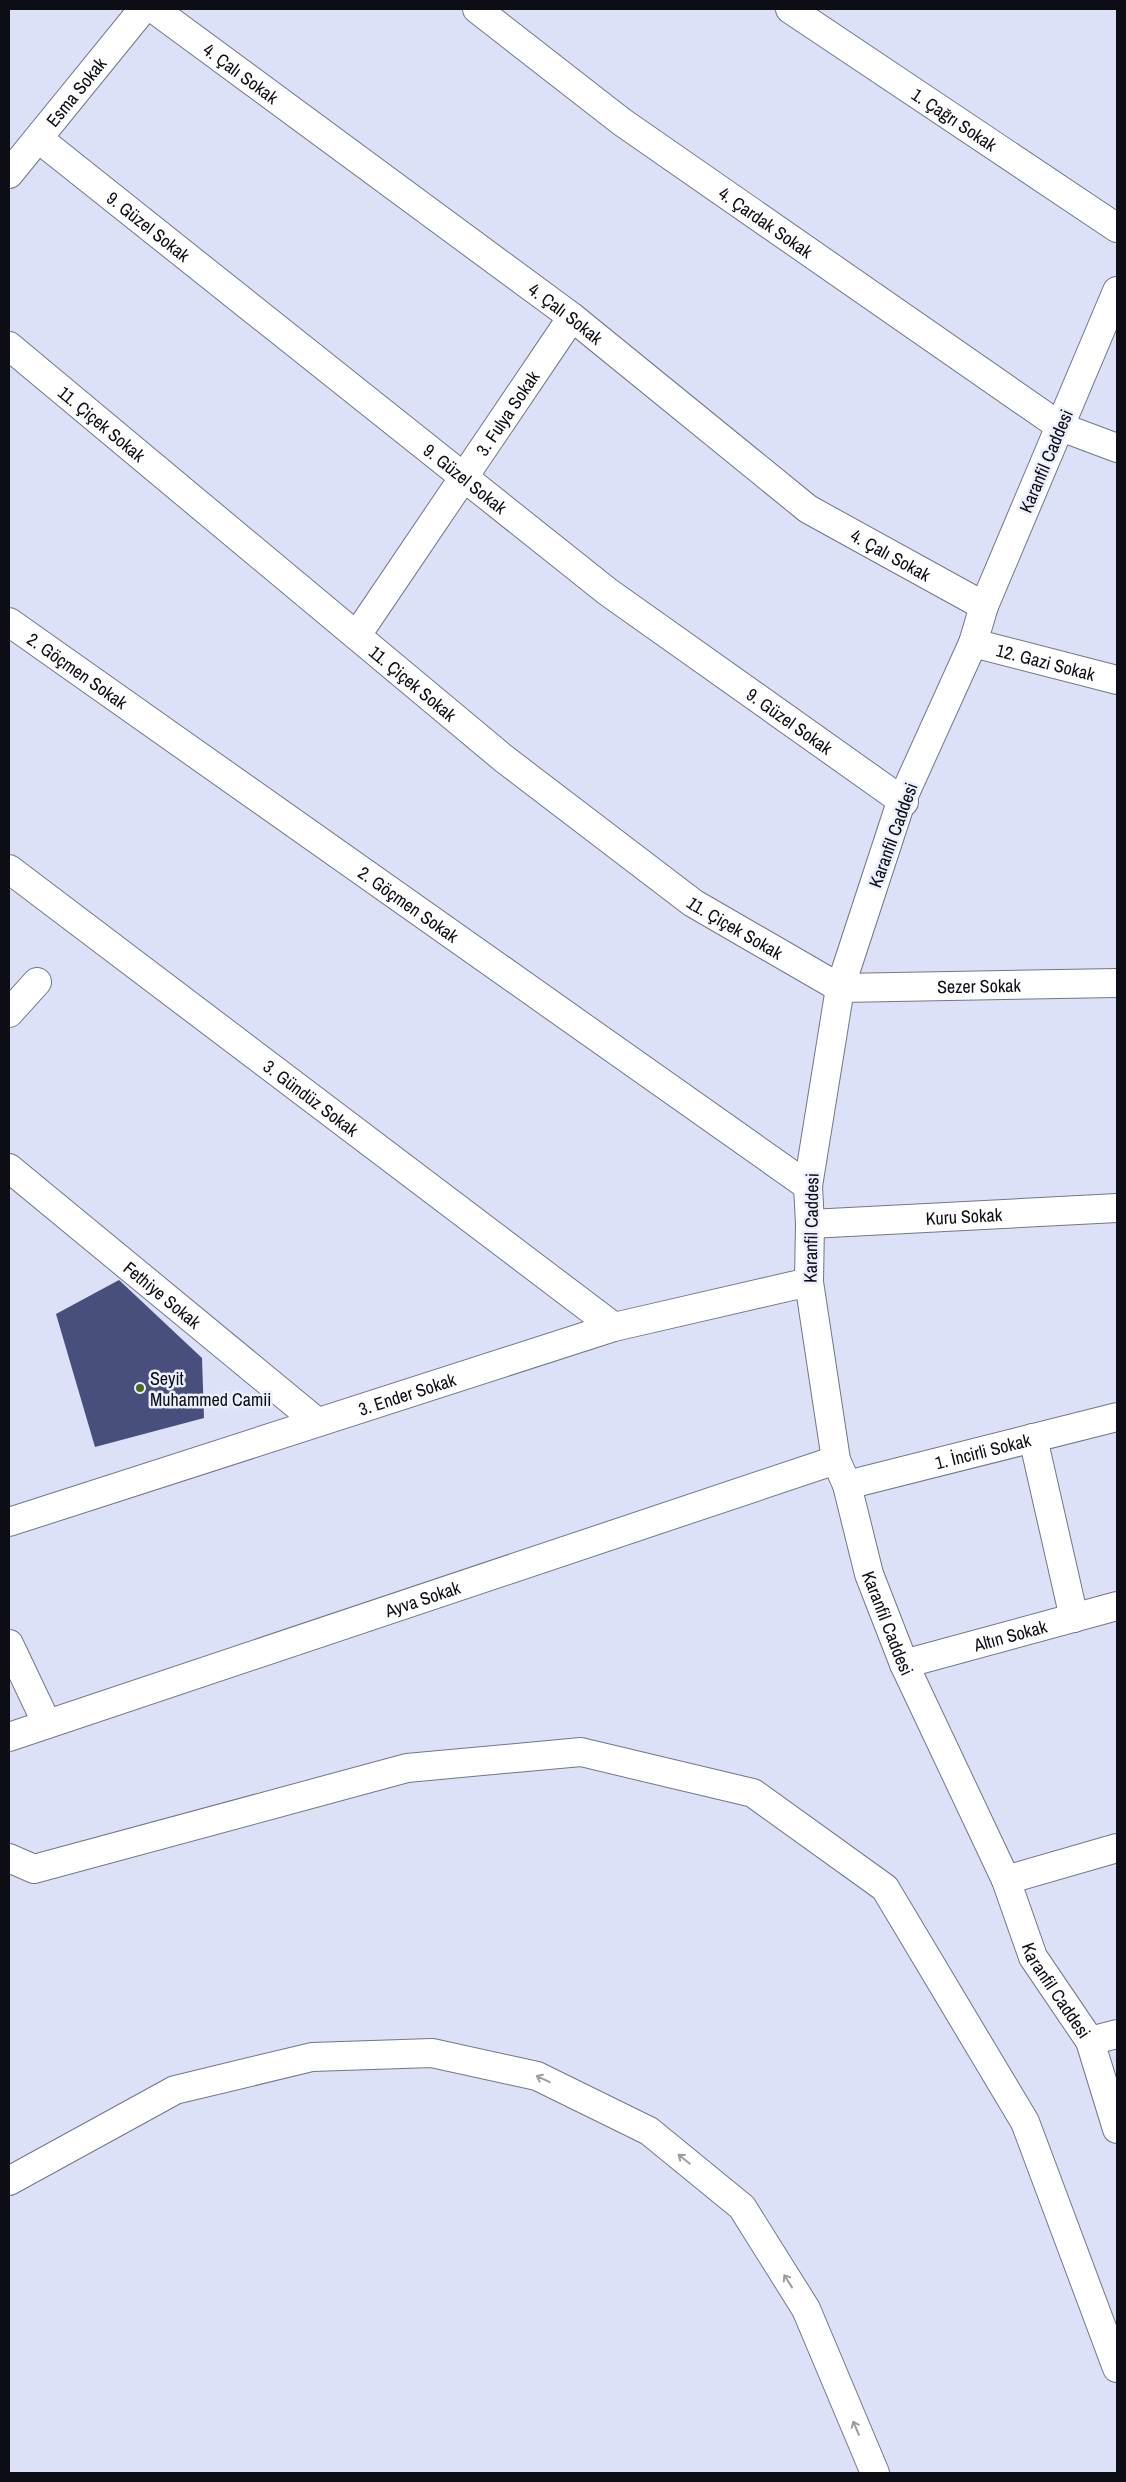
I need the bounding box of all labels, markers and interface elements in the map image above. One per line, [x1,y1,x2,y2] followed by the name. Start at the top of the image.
[198,37,284,110] street label: 4. Çalı Sokak
[40,51,112,132] street label: Esma Sokak
[907,82,1003,157] street label: 1. Çağrı Sokak
[714,181,818,264] street label: 4. Çardak Sokak
[102,185,196,268] street label: 9. Güzel Sokak
[523,277,609,350] street label: 4. Çalı Sokak
[469,365,545,460] street label: 3. Fulya Sokak
[53,380,151,468] street label: 11. Çiçek Sokak
[1013,406,1079,516] street label: Karanfil Caddesi
[418,437,513,520] street label: 9. Güzel Sokak
[846,522,936,587] street label: 4. Çalı Sokak
[22,626,133,715] street label: 2. Göçmen Sokak
[994,637,1098,686] street label: 12. Gazi Sokak
[364,639,462,727] street label: 11. Çiçek Sokak
[742,682,838,760] street label: 9. Güzel Sokak
[862,779,924,891] street label: Karanfil Caddesi
[353,860,464,948] street label: 2. Göçmen Sokak
[682,890,788,965] street label: 11. Çiçek Sokak
[937,972,1022,999] street label: Sezer Sokak
[258,1054,364,1142] street label: 3. Gündüz Sokak
[798,1173,824,1283] street label: Karanfil Caddesi
[925,1201,1003,1230] street label: Kuru Sokak
[118,1255,207,1334] street label: Fethiye Sokak
[150,1366,271,1412] place label: Seyit Muhammed Camii
[355,1366,459,1421] street label: 3. Ender Sokak
[134,1382,146,1394] marker: Seyit Muhammed Camii
[932,1427,1034,1475] street label: 1. İncirli Sokak
[856,1567,920,1679] street label: Karanfil Caddesi
[381,1574,464,1623] street label: Ayva Sokak
[970,1613,1050,1657] street label: Altın Sokak
[1016,1939,1097,2043] street label: Karanfil Caddesi
[536,2074,551,2083] one-way arrow
[677,2154,690,2165] one-way arrow
[783,2274,793,2288] one-way arrow
[850,2421,860,2436] one-way arrow

